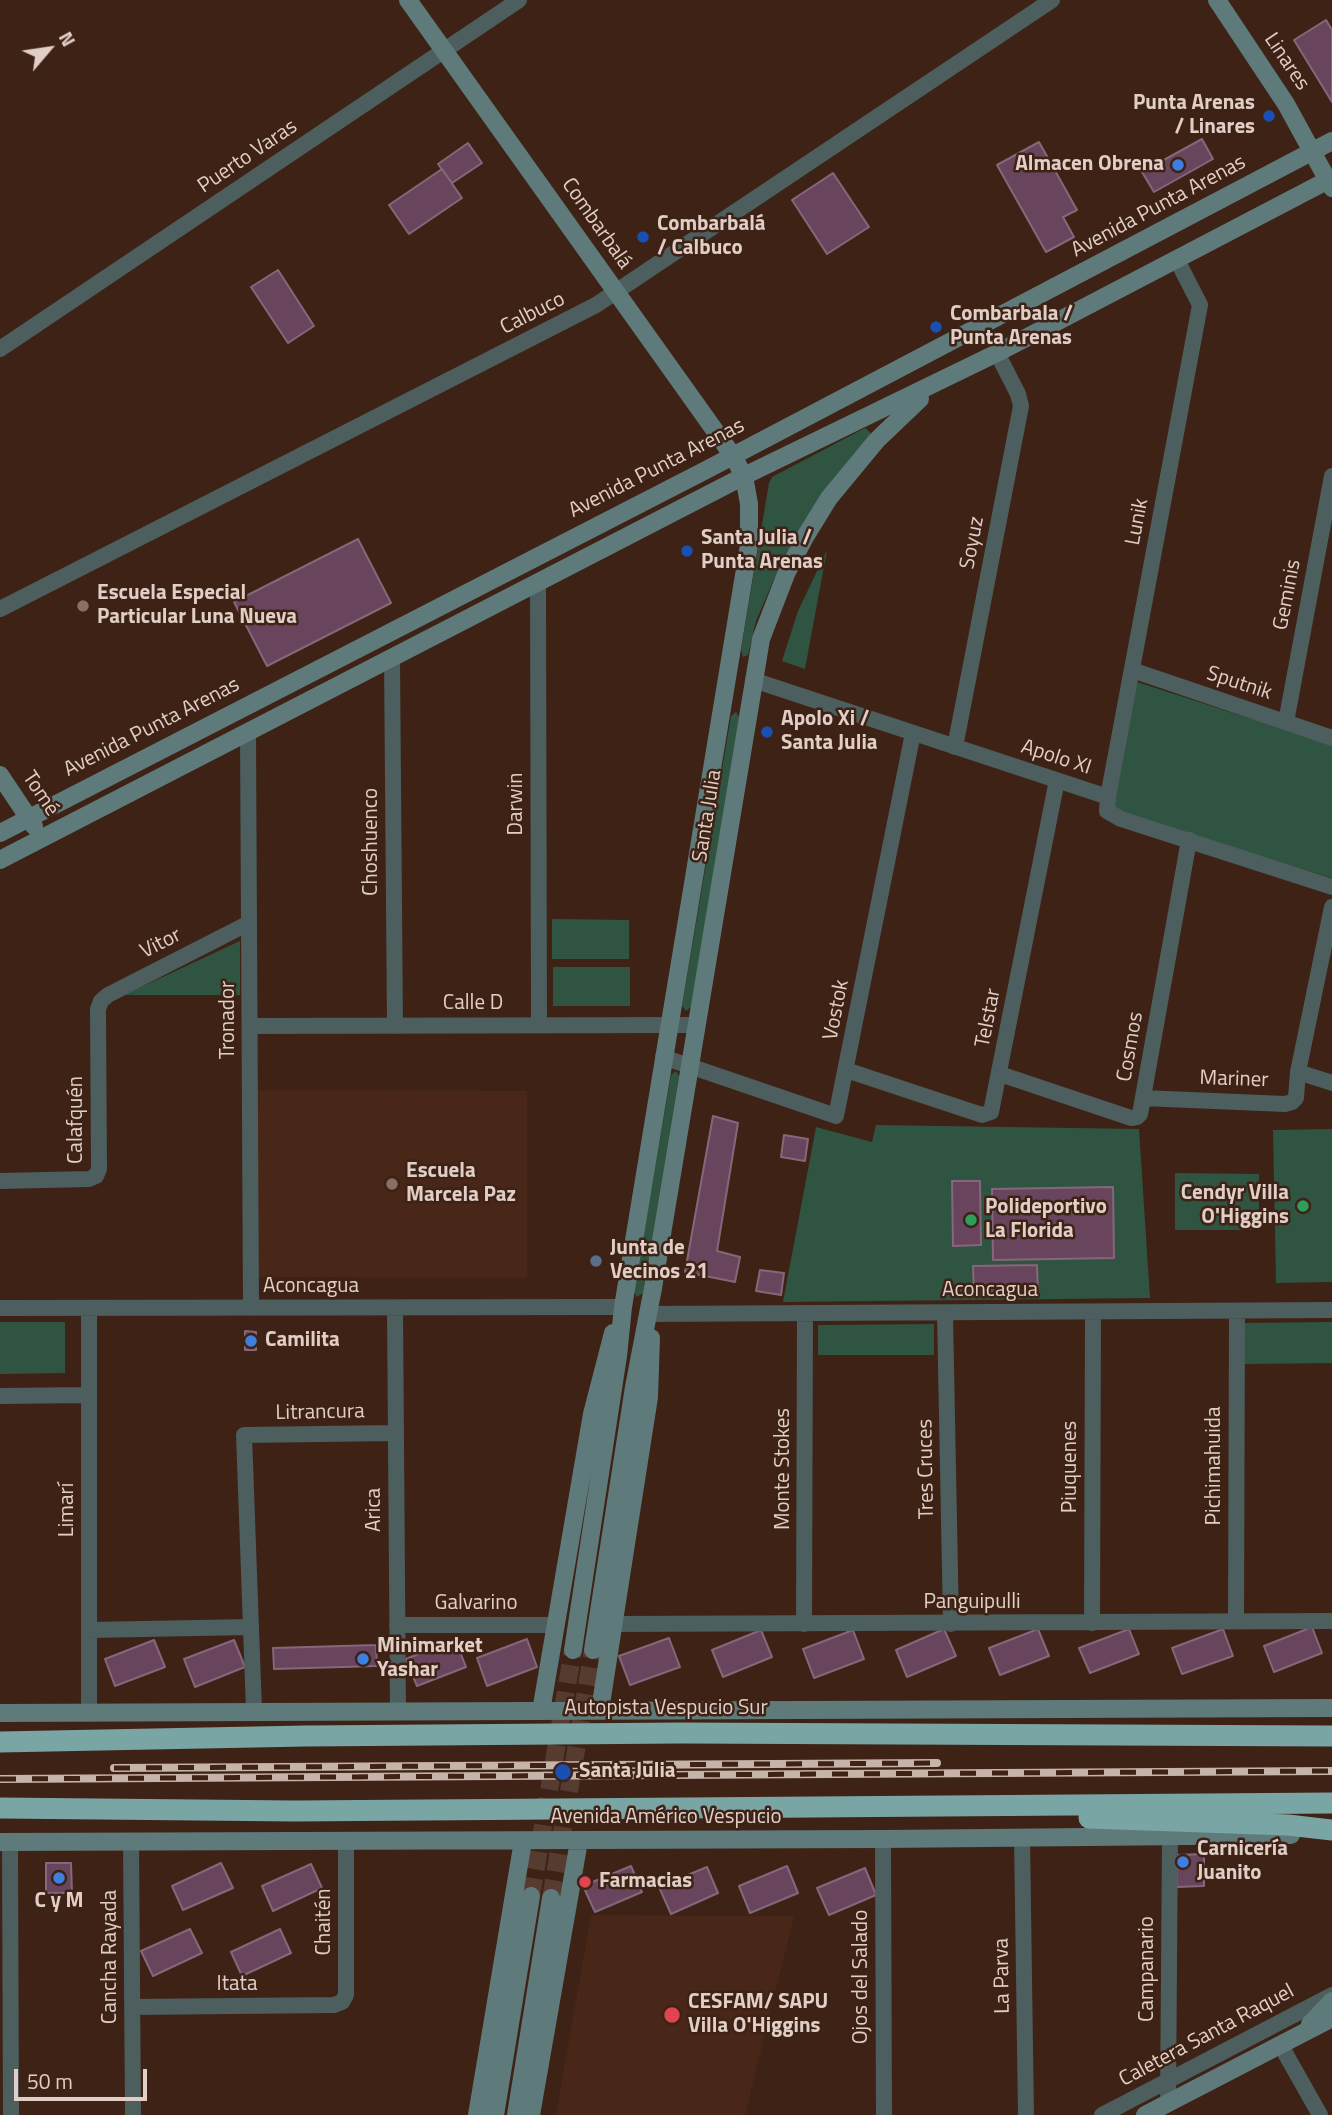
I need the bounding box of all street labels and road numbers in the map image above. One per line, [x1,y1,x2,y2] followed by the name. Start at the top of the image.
[1258,28,1314,96] street label: Linares
[194,115,302,199] street label: Puerto Varas
[1068,150,1250,264] street label: Avenida Punta Arenas
[555,174,637,274] street label: Combarbalá
[496,287,570,341] street label: Calbuco
[565,414,749,524] street label: Avenida Punta Arenas
[1121,497,1155,547] street label: Lunik
[956,515,990,571] street label: Soyuz
[1269,558,1307,632] street label: Geminis
[1203,662,1275,706] street label: Sputnik
[60,673,244,783] street label: Avenida Punta Arenas
[1018,735,1094,781] street label: Apolo XI
[16,767,64,821] street label: Tomé
[688,768,728,864] street label: Santa Julia
[504,772,530,836] street label: Darwin
[359,788,385,896] street label: Choshuenco
[136,923,186,965] street label: Vitor
[819,978,855,1042] street label: Vostok
[216,981,242,1059] street label: Tronador
[971,986,1007,1050] street label: Telstar
[443,991,503,1017] street label: Calle D
[1112,1010,1150,1084] street label: Cosmos
[1199,1066,1269,1094] street label: Mariner
[64,1076,90,1164] street label: Calafquén
[263,1274,359,1300] street label: Aconcagua
[942,1278,1038,1304] street label: Aconcagua
[275,1400,365,1426] street label: Litrancura
[1202,1407,1228,1525] street label: Pichimahuida
[771,1408,797,1530] street label: Monte Stokes
[914,1419,940,1519] street label: Tres Cruces
[1058,1421,1084,1513] street label: Piuquenes
[55,1483,81,1537] street label: Limarí
[362,1488,388,1532] street label: Arica
[923,1590,1021,1616] street label: Panguipulli
[435,1591,517,1617] street label: Galvarino
[564,1696,768,1722] street label: Autopista Vespucio Sur
[550,1805,782,1831] street label: Avenida Américo Vespucio
[312,1888,338,1956] street label: Chaitén
[98,1890,124,2024] street label: Cancha Rayada
[849,1910,875,2044] street label: Ojos del Salado
[1135,1916,1161,2022] street label: Campanario
[990,1938,1016,2014] street label: La Parva
[217,1972,257,1998] street label: Itata
[1115,1979,1299,2093] street label: Caletera Santa Raquel

